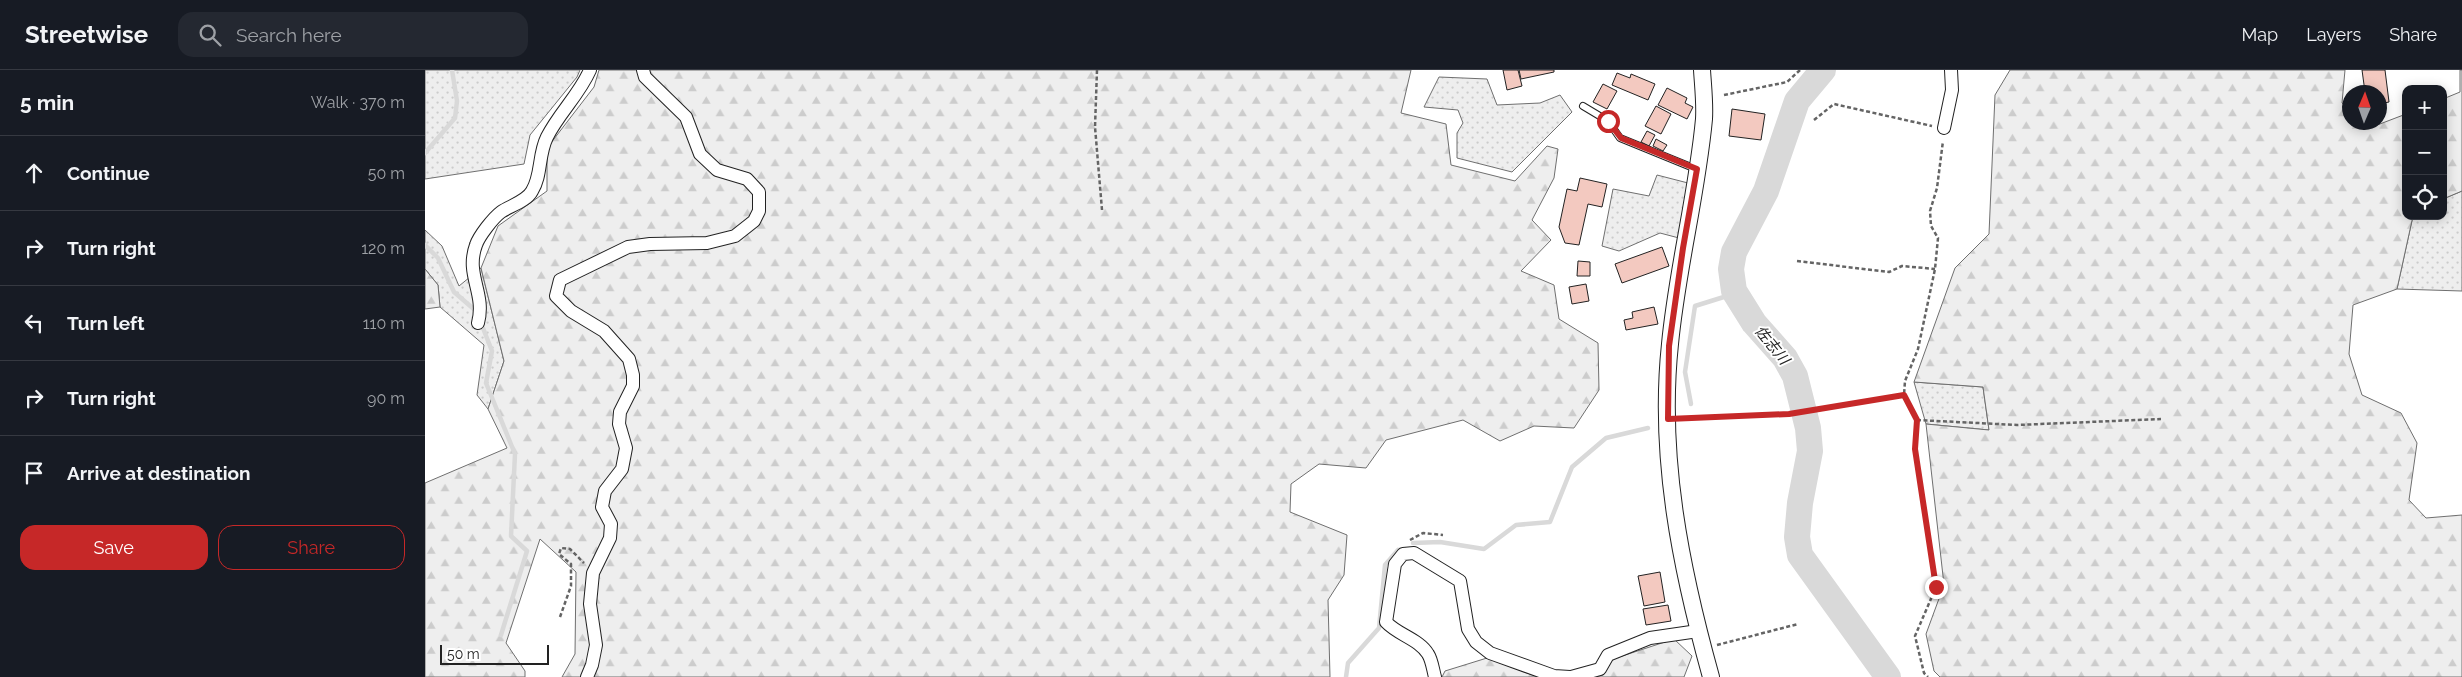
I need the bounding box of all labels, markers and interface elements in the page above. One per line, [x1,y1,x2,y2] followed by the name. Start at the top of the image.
[178,12,528,57] search box
[25,20,148,49] text: Streetwise
[196,21,224,49] icon: search
[236,24,342,46] text: Search here
[2242,24,2278,45] text: Map
[2306,24,2361,45] text: Layers
[2389,24,2437,45] text: Share
[2342,85,2387,130] north arrow
[2402,85,2447,220] map controls
[2402,85,2447,130] button: +
[20,90,74,115] text: 5 min
[311,93,405,112] text: Walk · 370 m
[1597,110,1620,133] route start
[2402,130,2447,175] button: −
[20,159,48,187] icon: ahead
[67,162,150,184] text: Continue
[368,164,405,183] text: 50 m
[2402,175,2447,220] button: locate
[20,234,48,262] icon: right
[67,237,156,259] text: Turn right
[361,239,405,258] text: 120 m
[20,309,48,337] icon: left
[67,312,144,334] text: Turn left
[363,314,405,333] text: 110 m
[1751,322,1794,370] water label: 佐志川
[20,384,48,412] icon: right
[67,387,156,409] text: Turn right
[367,389,405,408] text: 90 m
[20,459,48,487] icon: arrive
[67,462,251,484] text: Arrive at destination
[20,525,208,570] button: Save
[218,525,405,570] button: Share
[1925,576,1948,599] route end
[440,642,549,665] scale bar
[447,646,480,662] text: 50 m

